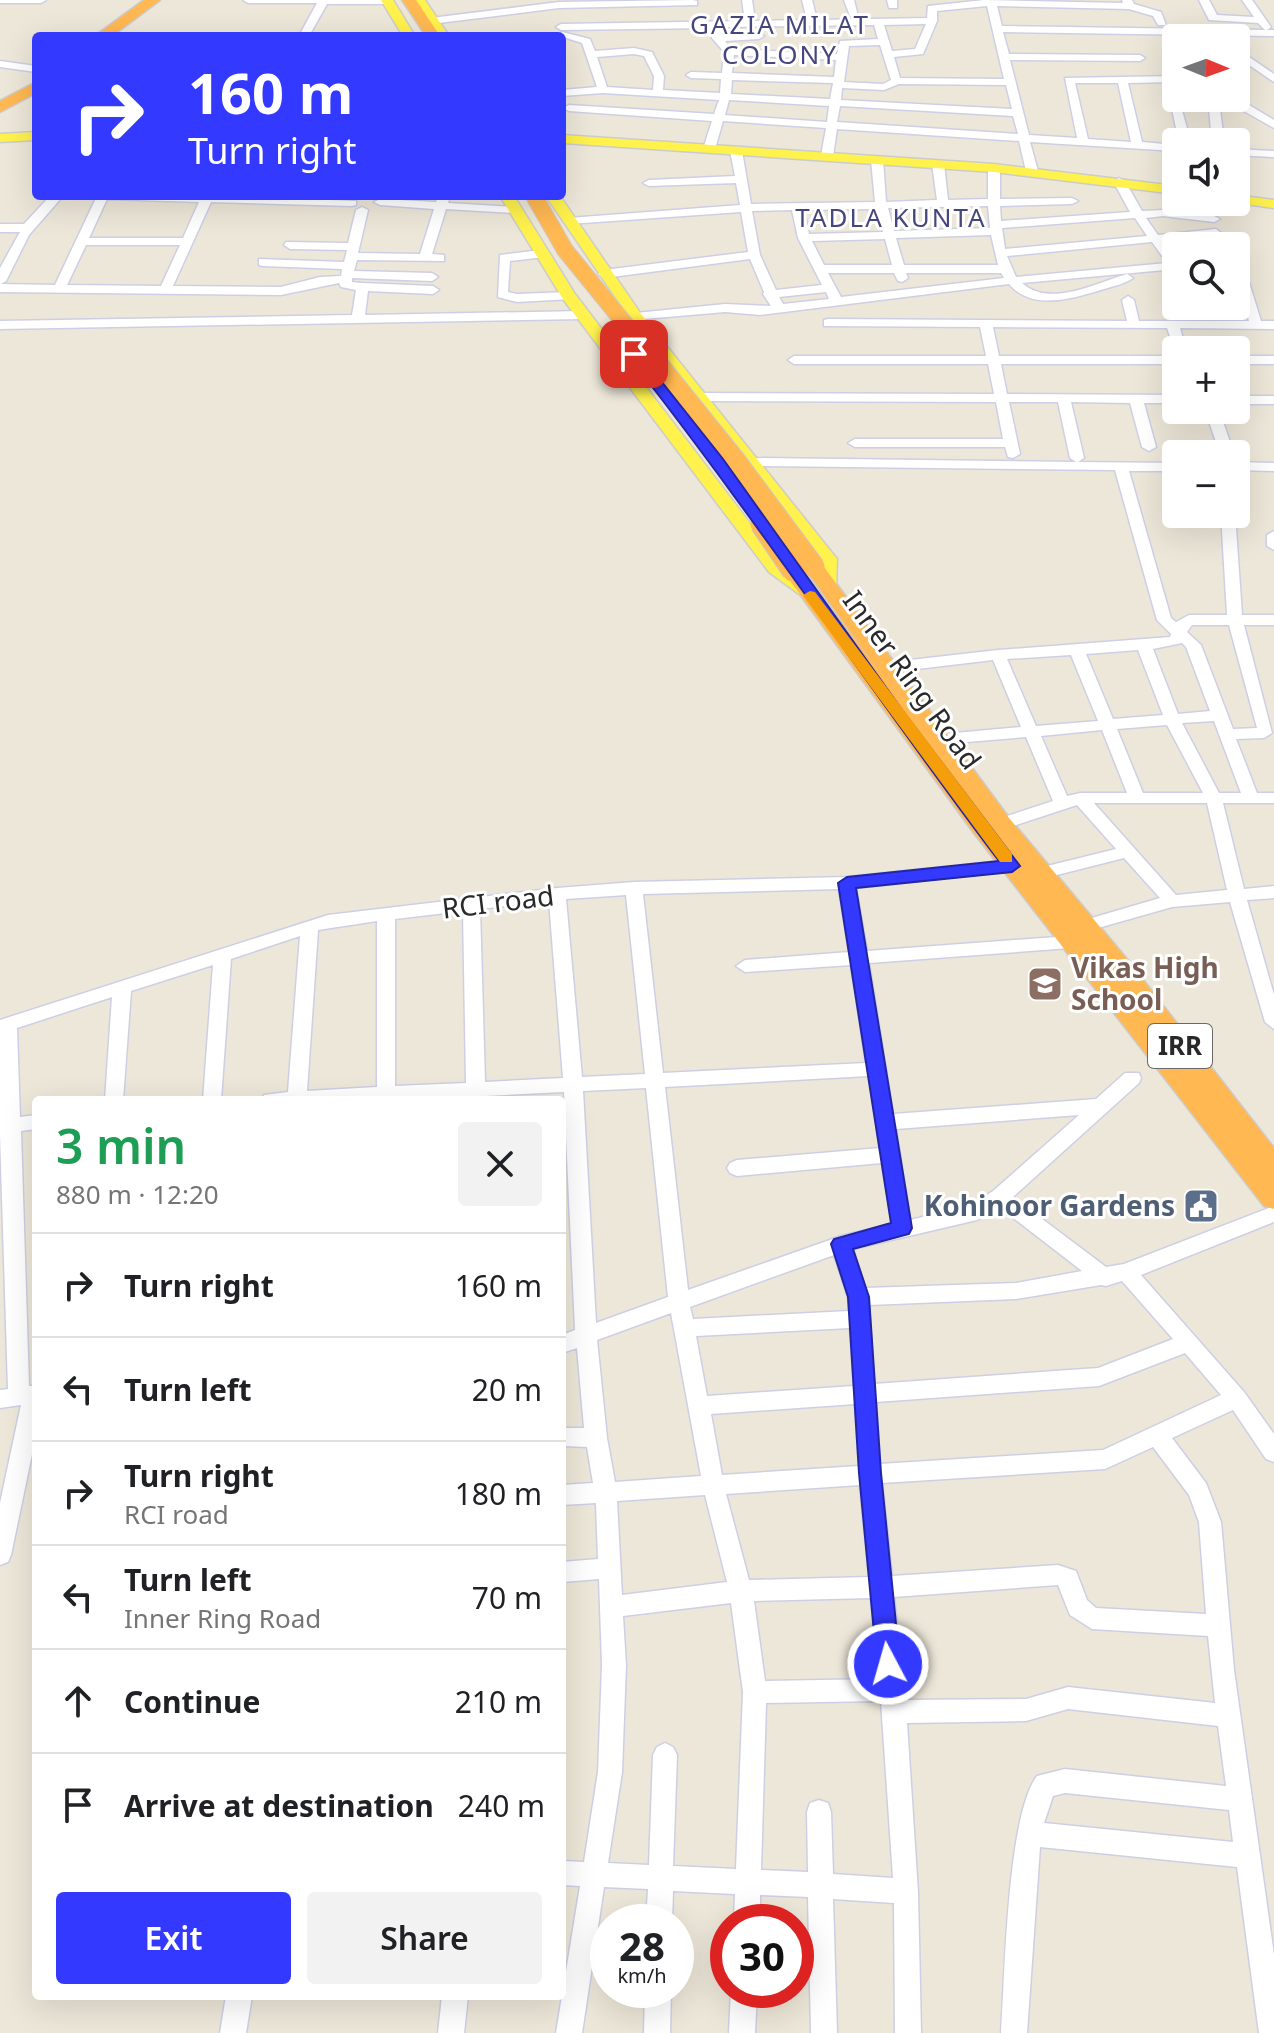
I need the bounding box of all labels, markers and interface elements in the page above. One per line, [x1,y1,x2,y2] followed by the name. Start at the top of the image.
[690,6,870,72] district label: GAZIA MILAT COLONY
[1162,24,1250,112] north arrow
[1162,24,1250,528] map controls
[188,54,353,130] text: 160 m
[56,64,160,168] icon: right
[188,126,356,175] text: Turn right
[1162,128,1250,216] button: sound
[795,199,987,235] district label: TADLA KUNTA
[1162,232,1250,320] button: search
[600,320,668,388] pin
[612,332,656,376] icon: arrive
[1162,336,1250,424] button: +
[1162,440,1250,528] button: −
[835,582,991,777] street label: Inner Ring Road
[440,875,556,927] street label: RCI road
[1071,948,1219,1018] place label: Vikas High School
[1026,965,1064,1003] school or university icon: Vikas High School
[1148,1024,1212,1068] road number: IRR
[56,1113,186,1178] text: 3 min
[458,1122,542,1206] button: close
[56,1176,219,1212] text: 880 m · 12:20
[924,1186,1175,1224] place label: Kohinoor Gardens
[1182,1187,1220,1225] public building icon: Kohinoor Gardens
[56,1263,100,1307] icon: right
[124,1265,274,1306] text: Turn right
[455,1265,542,1306] text: 160 m
[56,1367,100,1411] icon: left
[124,1369,252,1410] text: Turn left
[472,1369,542,1410] text: 20 m
[124,1455,274,1496] text: Turn right
[56,1471,100,1515] icon: right
[455,1473,542,1514] text: 180 m
[124,1496,229,1532] text: RCI road
[124,1559,252,1600] text: Turn left
[56,1575,100,1619] icon: left
[472,1577,542,1618] text: 70 m
[124,1600,321,1636] text: Inner Ring Road
[846,1622,930,1706] position arrow
[56,1679,100,1723] icon: ahead
[124,1681,260,1722] text: Continue
[455,1681,542,1722] text: 210 m
[56,1783,100,1827] icon: arrive
[124,1785,434,1826] text: Arrive at destination
[458,1785,545,1826] text: 240 m
[56,1892,291,1984] button: Exit
[307,1892,542,1984] button: Share
[710,1904,814,2008] speed limit sign: 30
[619,1918,665,1973] text: 28
[617,1962,667,1989] text: km/h

